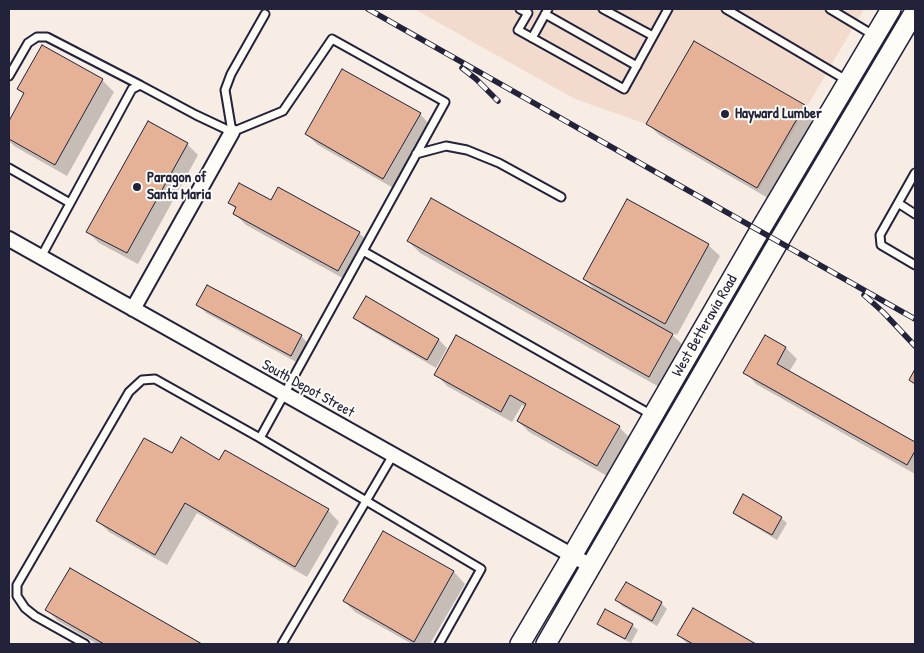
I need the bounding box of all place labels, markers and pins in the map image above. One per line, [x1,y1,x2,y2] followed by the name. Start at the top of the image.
[735,105,822,123] place label: Hayward Lumber
[719,108,731,120] marker: Hayward Lumber
[147,169,211,204] place label: Paragon of Santa Maria
[131,181,143,193] marker: Paragon of Santa Maria

